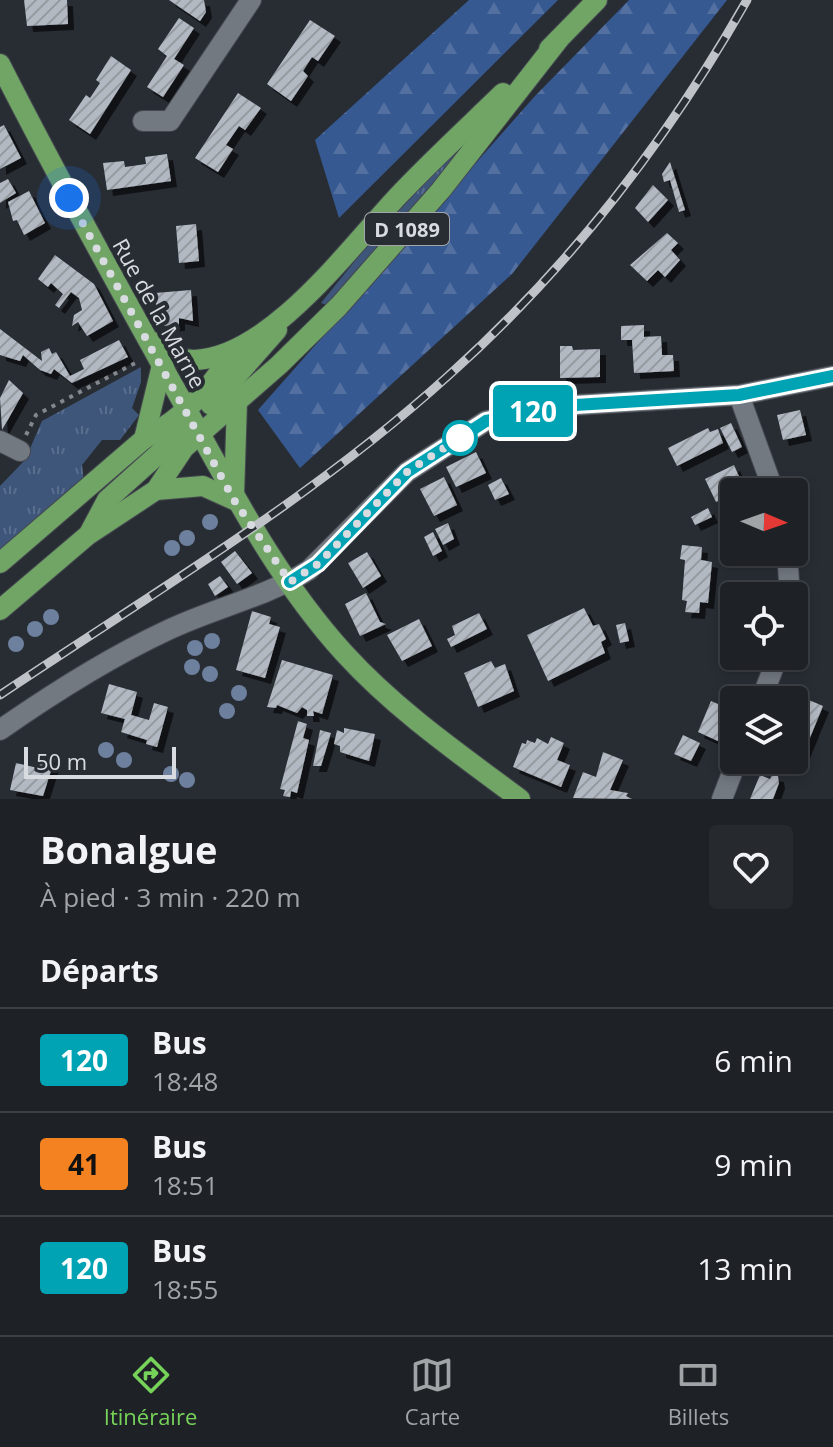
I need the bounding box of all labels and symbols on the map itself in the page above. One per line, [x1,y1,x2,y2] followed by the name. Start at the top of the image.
[49,178,89,218] your location
[365,213,449,245] road number: D 1089
[106,233,214,393] street label: Rue de la Marne
[487,385,579,437] line badge: 120
[443,421,477,455] unlabelled marker
[720,478,808,566] north arrow
[24,743,176,779] scale bar

